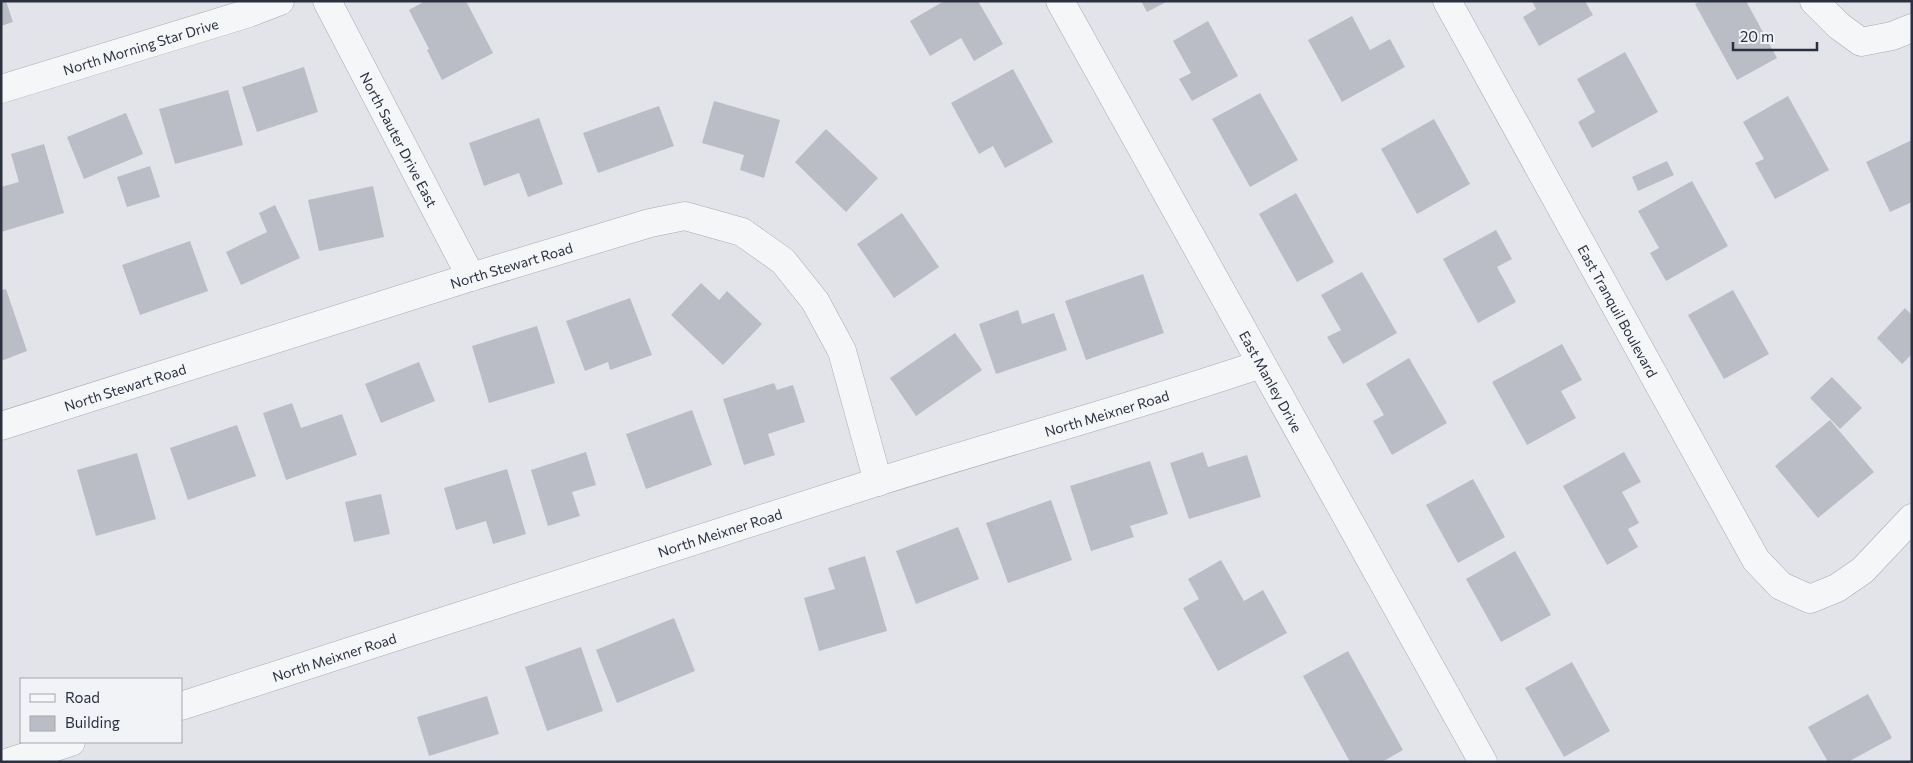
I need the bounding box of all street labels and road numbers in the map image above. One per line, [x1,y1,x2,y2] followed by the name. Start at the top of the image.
[61,14,220,78] street label: North Morning Star Drive
[357,69,441,210] street label: North Sauter Drive East
[448,238,574,292] street label: North Stewart Road
[1575,242,1662,380] street label: East Tranquil Boulevard
[1236,327,1306,435] street label: East Manley Drive
[62,359,188,414] street label: North Stewart Road
[1042,386,1171,440] street label: North Meixner Road
[656,504,784,560] street label: North Meixner Road
[270,629,398,685] street label: North Meixner Road

